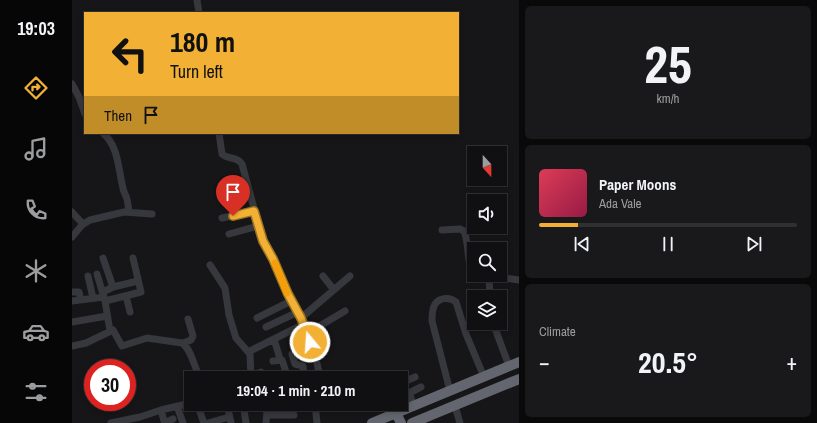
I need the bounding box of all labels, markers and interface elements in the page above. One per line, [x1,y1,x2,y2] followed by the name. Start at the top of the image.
[17,16,55,41] text: 19:03
[170,23,235,61] text: 180 m
[104,28,156,80] icon: left
[644,29,692,99] text: 25
[170,59,223,84] text: Turn left
[22,74,50,102] icon: directions
[656,90,680,107] text: km/h
[140,104,162,126] icon: arrive
[104,105,132,126] text: Then
[22,135,50,163] icon: music
[467,146,507,186] north arrow
[467,146,507,330] map controls
[599,174,676,195] text: Paper Moons
[216,175,250,216] pin
[222,181,244,203] icon: arrive
[467,194,507,234] button: sound
[599,195,641,212] text: Ada Vale
[22,196,50,224] icon: phone
[571,233,593,255] icon: previous
[657,233,679,255] icon: pause
[743,233,765,255] icon: next
[467,242,507,282] button: search
[22,257,50,285] icon: climate
[467,290,507,330] button: layers
[22,318,50,346] icon: car
[289,321,331,363] position arrow
[539,323,576,340] text: Climate
[638,342,698,382] text: 20.5°
[539,347,550,377] text: −
[786,347,797,377] text: +
[84,359,136,411] speed limit sign: 30
[22,378,50,406] icon: filters
[237,380,355,401] text: 19:04 · 1 min · 210 m

